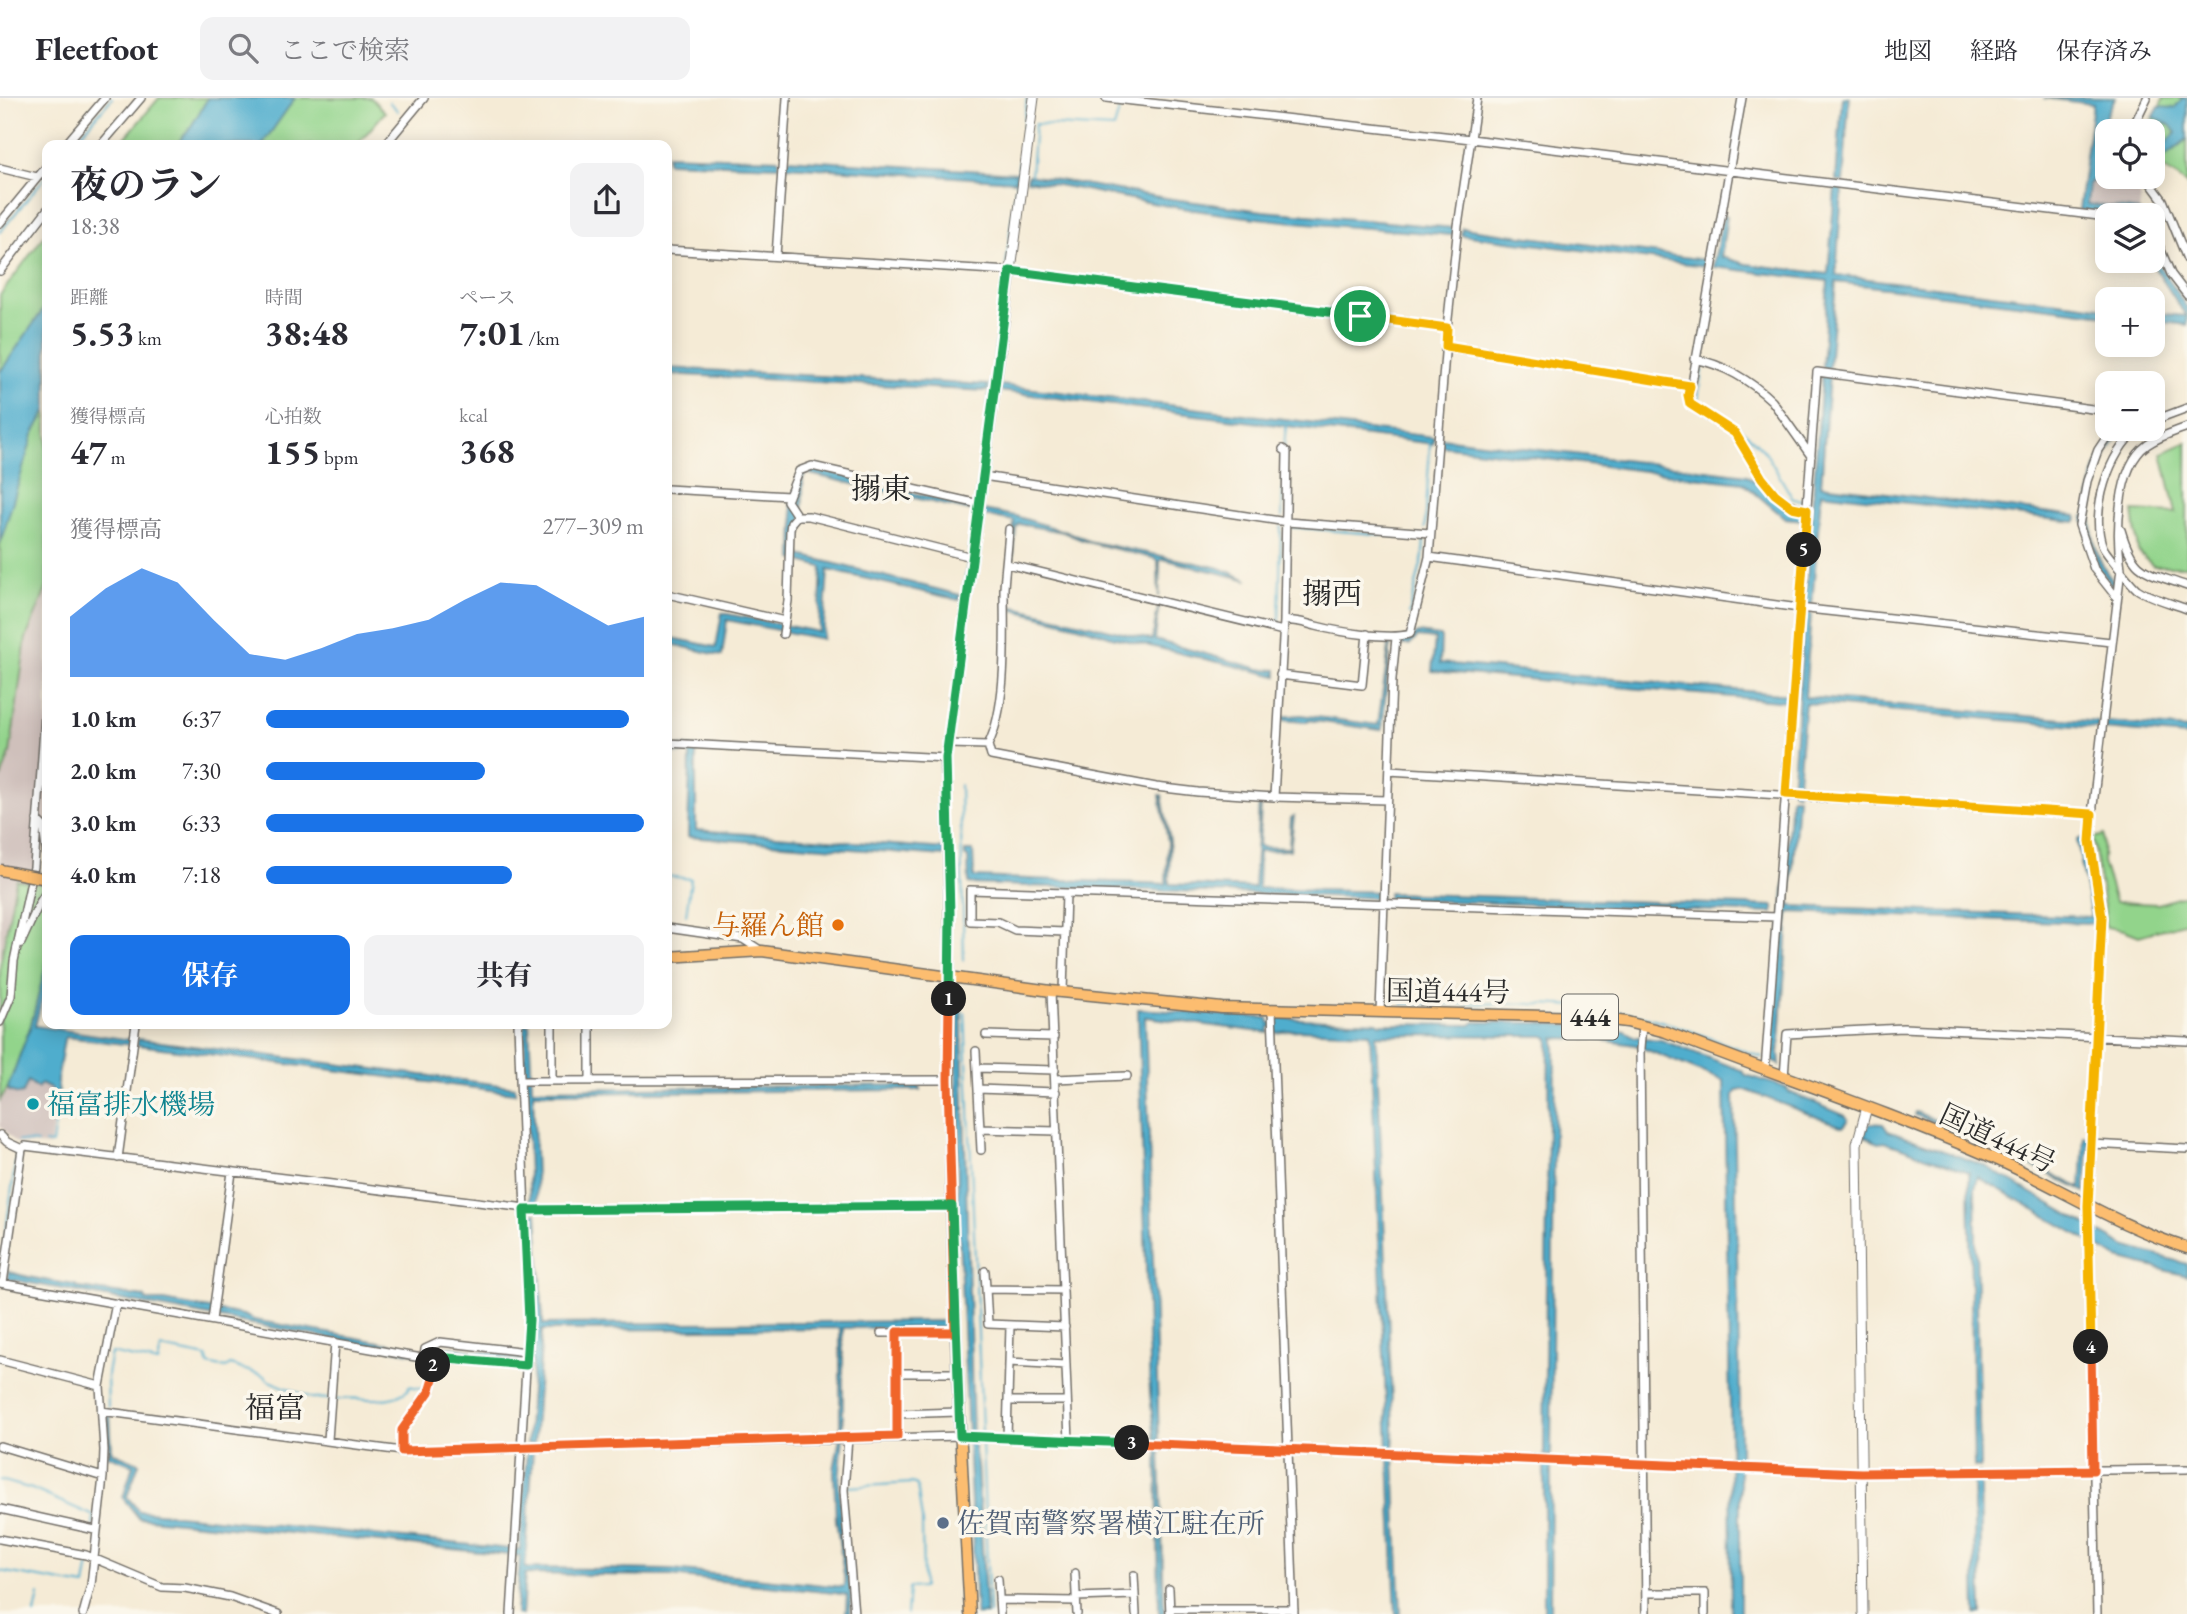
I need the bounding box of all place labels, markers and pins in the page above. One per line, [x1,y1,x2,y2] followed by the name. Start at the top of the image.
[1330,286,1390,346] pin
[1786,532,1822,568] pin: 5
[712,907,824,943] place label: 与羅ん館
[830,917,846,933] marker: 与羅ん館
[932,982,967,1016] pin: 1
[47,1086,215,1122] place label: 福富排水機場
[25,1096,41,1112] marker: 福富排水機場
[2074,1330,2108,1364] pin: 4
[416,1348,450,1382] pin: 2
[1114,1426,1150,1460] pin: 3
[957,1505,1265,1541] place label: 佐賀南警察署横江駐在所
[935,1515,951,1531] marker: 佐賀南警察署横江駐在所

